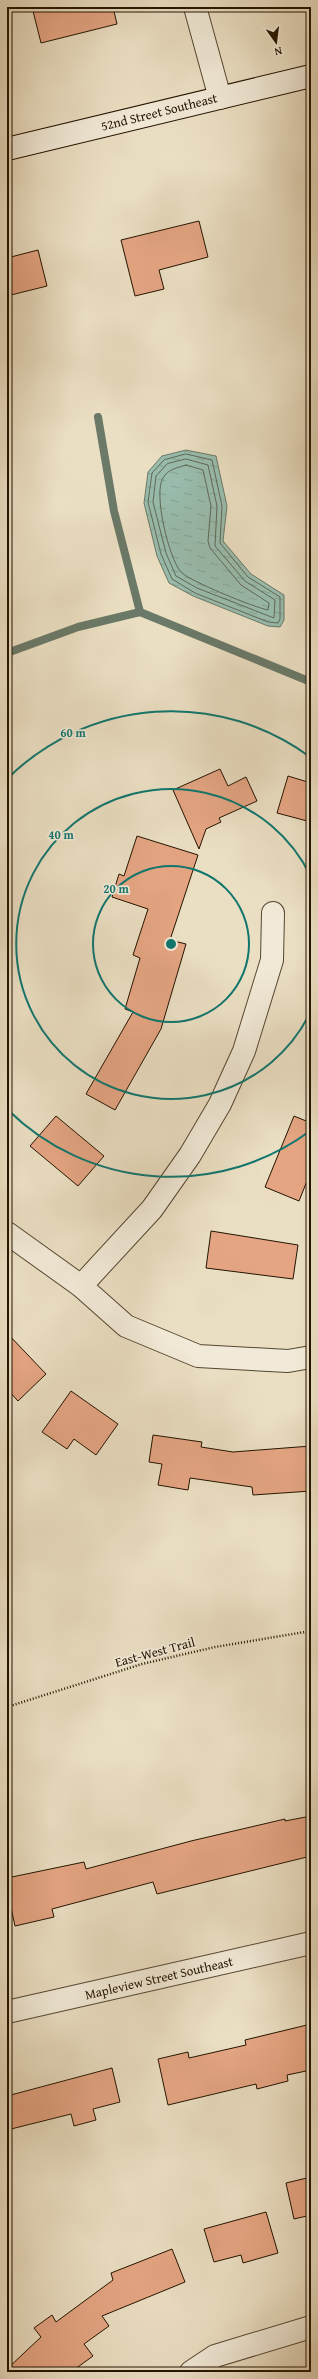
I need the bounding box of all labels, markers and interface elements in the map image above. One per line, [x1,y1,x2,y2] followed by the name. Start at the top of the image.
[256,22,296,62] north arrow
[272,43,284,61] text: N
[99,88,220,136] street label: 52nd Street Southeast
[60,724,86,741] text: 60 m
[48,826,74,843] text: 40 m
[103,880,129,897] text: 20 m
[164,937,178,951] centre of rings
[113,1632,197,1672] street label: East-West Trail
[83,1952,235,2004] street label: Mapleview Street Southeast

